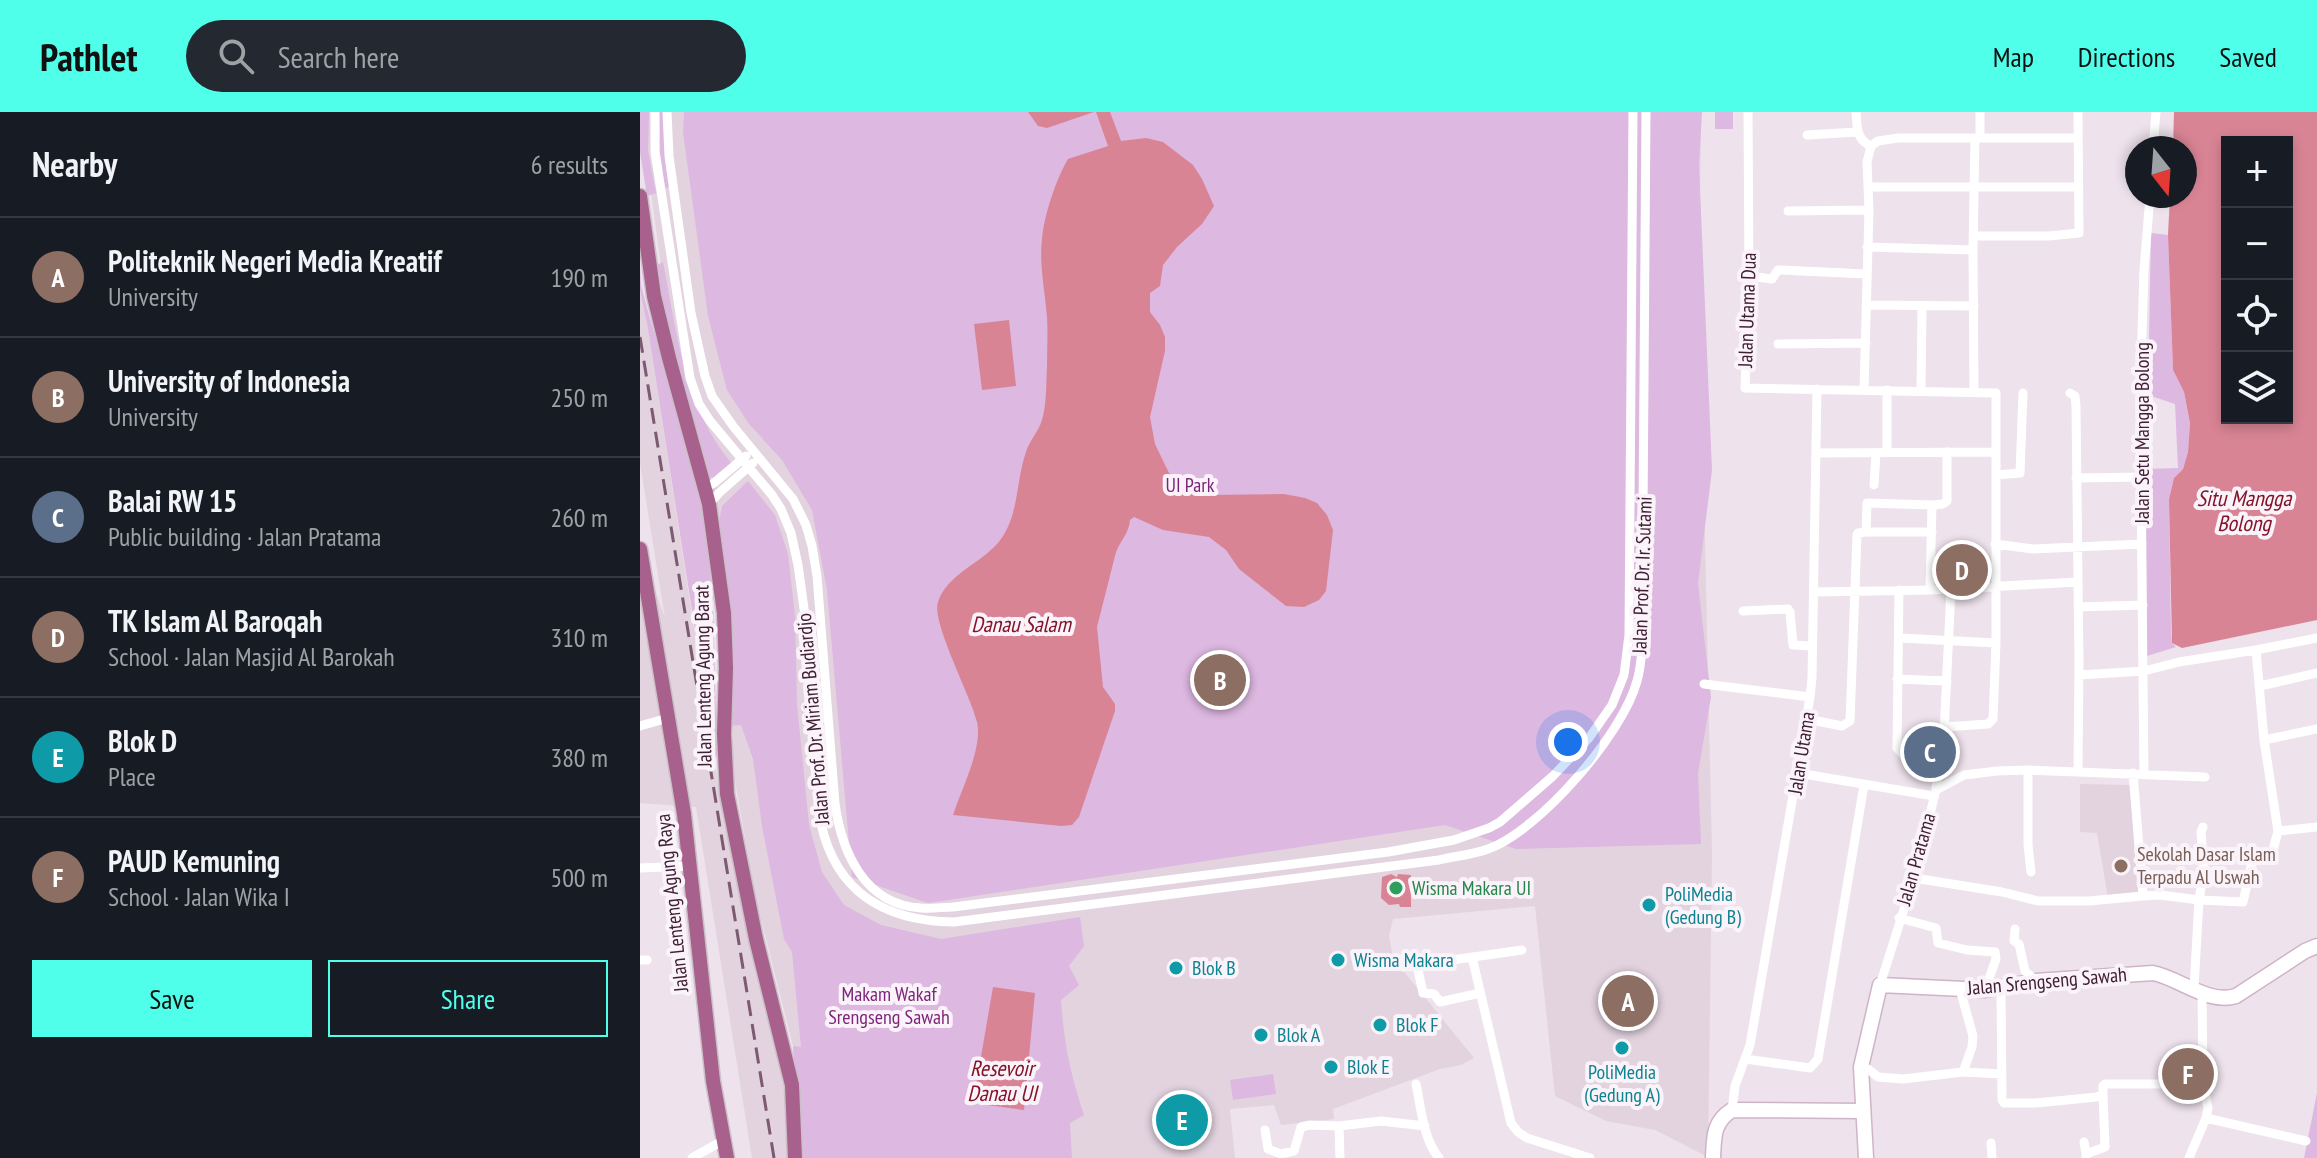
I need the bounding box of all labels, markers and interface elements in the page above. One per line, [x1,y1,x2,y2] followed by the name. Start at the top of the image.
[186,20,746,92] search box
[40,32,138,81] text: Pathlet
[214,34,258,78] icon: search
[278,37,400,76] text: Search here
[1993,38,2034,75] text: Map
[2078,38,2175,75] text: Directions
[2219,38,2277,75] text: Saved
[2125,136,2197,208] north arrow
[2221,136,2293,424] map controls
[2221,136,2293,208] button: +
[32,142,117,186] text: Nearby
[531,148,608,181] text: 6 results
[2221,208,2293,280] button: −
[108,241,442,280] text: Politeknik Negeri Media Kreatif
[1732,252,1762,369] street label: Jalan Utama Dua
[51,261,65,294] text: A
[550,261,608,294] text: 190 m
[108,280,198,313] text: University
[2221,280,2293,352] button: locate
[2129,342,2155,525] street label: Jalan Setu Mangga Bolong
[2221,352,2293,424] button: layers
[108,361,350,400] text: University of Indonesia
[52,381,64,414] text: B
[550,381,608,414] text: 250 m
[108,400,198,433] text: University
[1165,472,1215,498] park label: UI Park
[108,481,237,520] text: Balai RW 15
[2197,484,2293,537] water label: Situ Mangga Bolong
[1626,496,1658,655] street label: Jalan Prof. Dr. Ir. Sutami
[52,501,64,534] text: C
[550,501,608,534] text: 260 m
[108,520,381,553] text: Public building · Jalan Pratama
[1936,540,1988,600] pin: D
[688,584,718,768] street label: Jalan Lenteng Agung Barat
[108,601,322,640] text: TK Islam Al Baroqah
[971,610,1072,638] water label: Danau Salam
[791,612,835,827] street label: Jalan Prof. Dr. Miriam Budiardjo
[51,621,65,654] text: D
[550,621,608,654] text: 310 m
[108,640,395,673] text: School · Jalan Masjid Al Barokah
[1194,650,1246,710] pin: B
[1781,710,1820,797] street label: Jalan Utama
[108,721,177,760] text: Blok D
[1548,722,1588,762] your location
[1904,722,1956,782] pin: C
[52,741,64,774] text: E
[550,741,608,774] text: 380 m
[108,760,156,793] text: Place
[1890,810,1942,909] street label: Jalan Pratama
[650,813,694,994] street label: Jalan Lenteng Agung Raya
[108,841,280,880] text: PAUD Kemuning
[2137,841,2276,890] place label: Sekolah Dasar Islam Terpadu Al Uswah
[2112,857,2130,875] marker: Sekolah Dasar Islam Terpadu Al Uswah
[53,861,63,894] text: F
[550,861,608,894] text: 500 m
[1412,875,1531,901] place label: Wisma Makara UI
[1387,879,1405,897] marker: Wisma Makara UI
[108,880,290,913] text: School · Jalan Wika I
[1665,881,1741,930] place label: PoliMedia (Gedung B)
[1640,896,1658,914] marker: PoliMedia (Gedung B)
[1354,947,1454,973] place label: Wisma Makara
[1329,951,1347,969] marker: Wisma Makara
[1192,955,1236,981] place label: Blok B
[1167,959,1185,977] marker: Blok B
[32,960,312,1037] button: Save
[328,960,608,1037] button: Share
[1965,961,2128,1001] street label: Jalan Srengseng Sawah
[1602,971,1654,1031] pin: A
[828,981,950,1030] park label: Makam Wakaf Srengseng Sawah
[1396,1012,1439,1038] place label: Blok F
[1371,1016,1389,1034] marker: Blok F
[1277,1022,1321,1048] place label: Blok A
[1252,1026,1270,1044] marker: Blok A
[1613,1039,1631,1057] marker: PoliMedia (Gedung A)
[2162,1044,2214,1104] pin: F
[967,1054,1040,1107] water label: Resevoir Danau UI
[1347,1054,1390,1080] place label: Blok E
[1322,1058,1340,1076] marker: Blok E
[1584,1059,1660,1108] place label: PoliMedia (Gedung A)
[1156,1090,1208,1150] pin: E

